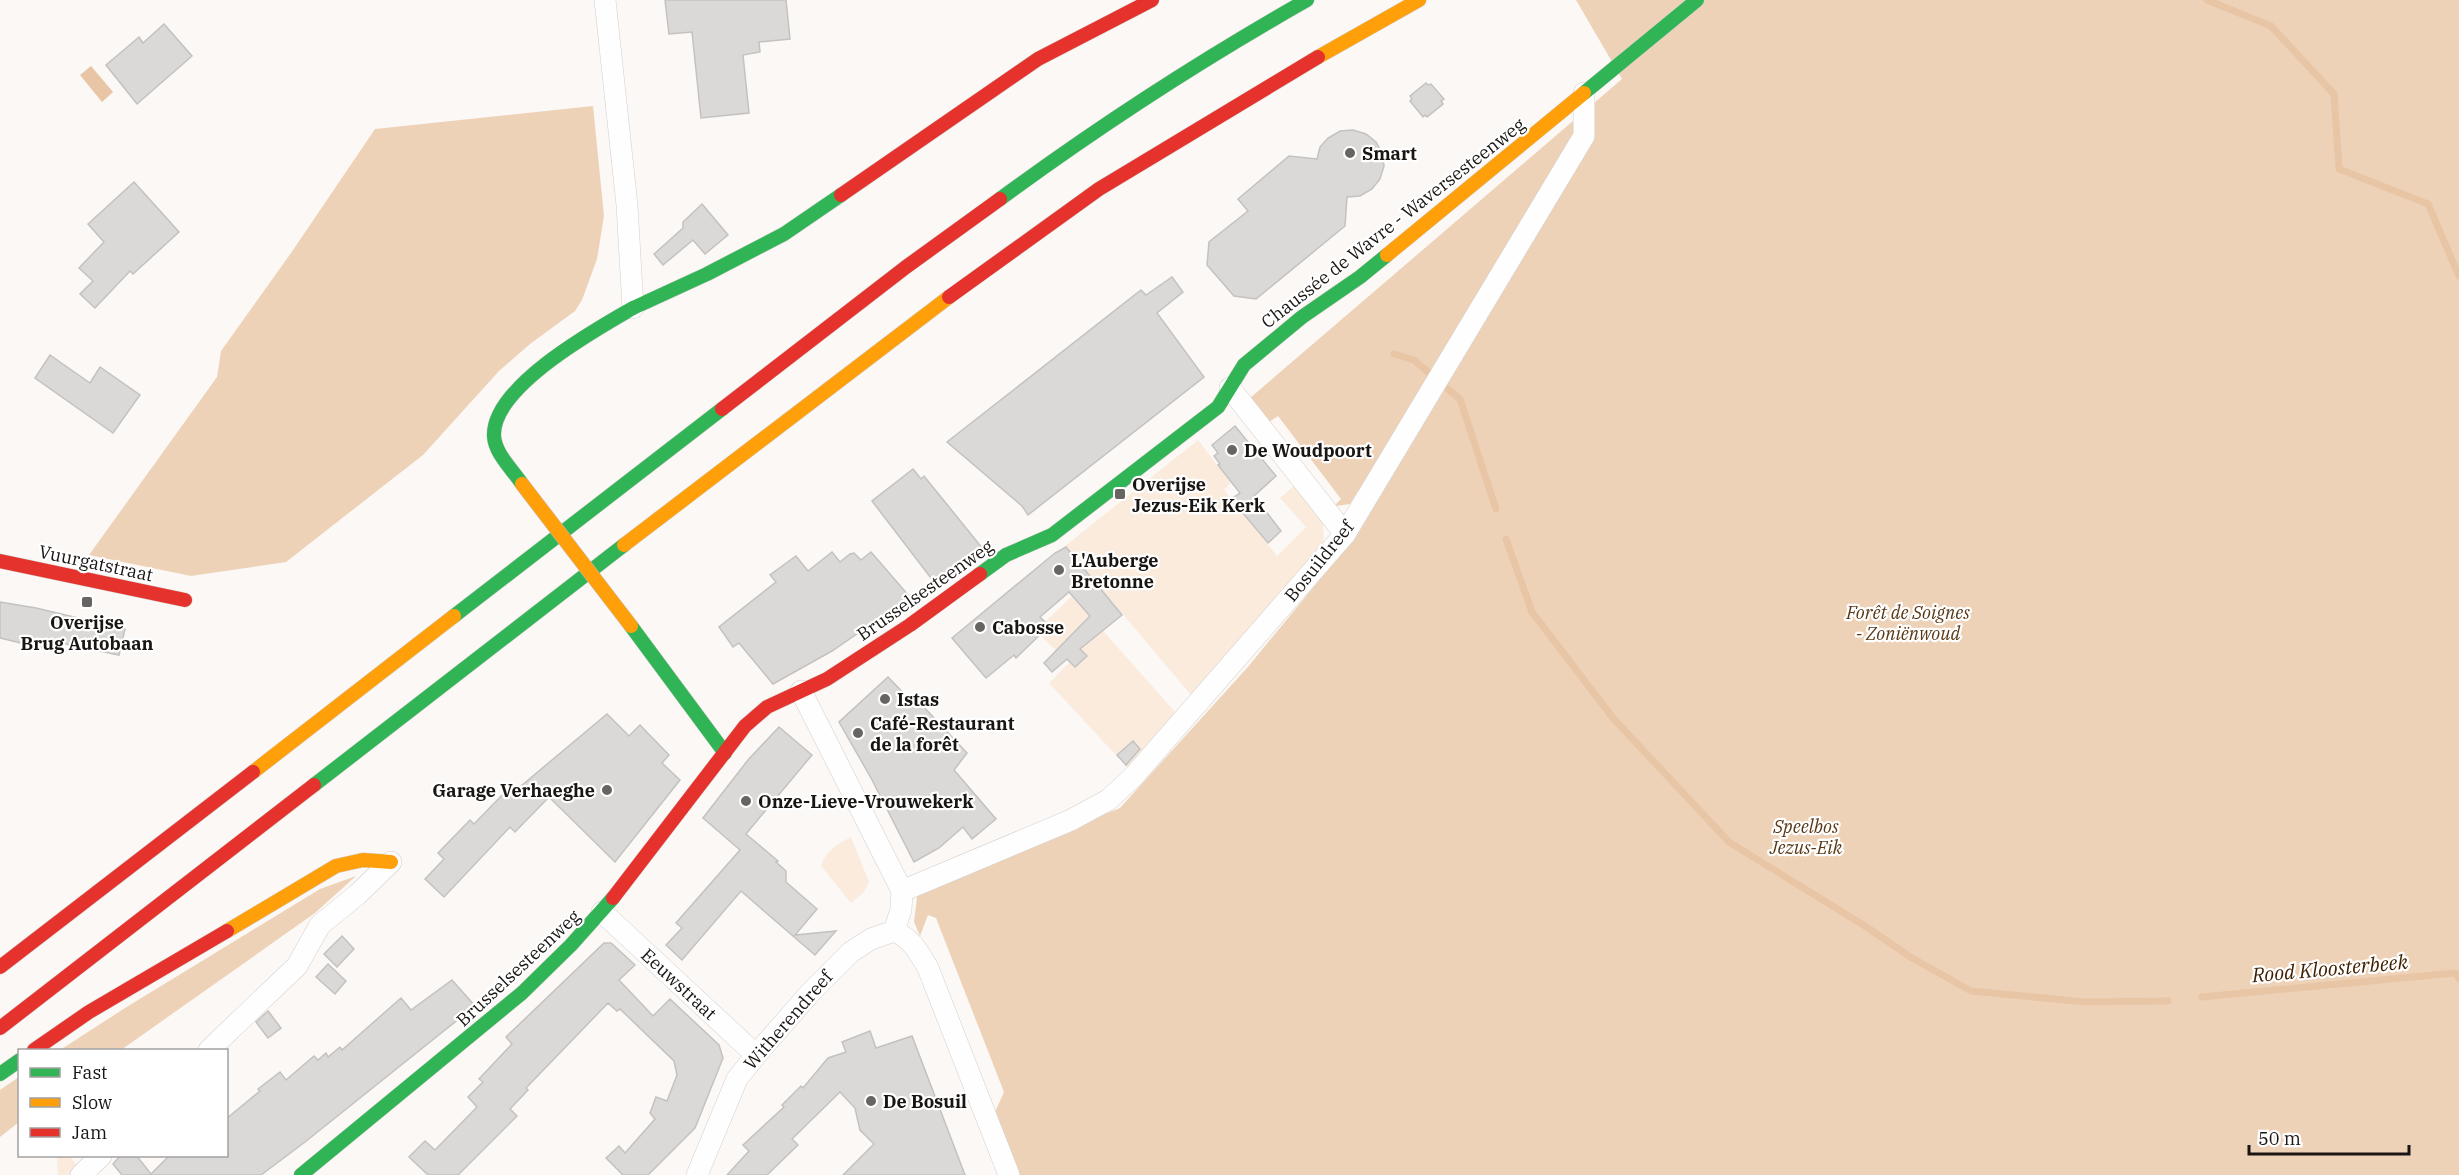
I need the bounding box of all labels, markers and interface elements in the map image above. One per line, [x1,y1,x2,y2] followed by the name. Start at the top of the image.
[1257,113,1530,333] street label: Chaussée de Wavre - Waversesteenweg
[1362,142,1417,165] place label: Smart
[1343,146,1357,160] marker: Smart
[1244,439,1372,462] place label: De Woudpoort
[1225,443,1239,457] marker: De Woudpoort
[1132,473,1266,517] place label: Overijse Jezus-Eik Kerk
[1113,487,1127,501] marker: Overijse Jezus-Eik Kerk
[1279,514,1360,606] street label: Bosuildreef
[852,534,998,646] street label: Brusselsesteenweg
[37,540,155,586] street label: Vuurgatstraat
[1071,549,1159,593] place label: L'Auberge Bretonne
[1052,563,1066,577] marker: L'Auberge Bretonne
[80,595,94,609] marker: Overijse Brug Autobaan
[1845,601,1970,645] park label: Forêt de Soignes - Zoniënwoud
[21,611,154,655] place label: Overijse Brug Autobaan
[992,616,1064,639] place label: Cabosse
[973,620,987,634] marker: Cabosse
[897,688,939,711] place label: Istas
[878,692,892,706] marker: Istas
[870,712,1015,756] place label: Café-Restaurant de la forêt
[851,726,865,740] marker: Café-Restaurant de la forêt
[432,779,595,802] place label: Garage Verhaeghe
[600,783,614,797] marker: Garage Verhaeghe
[758,790,974,813] place label: Onze-Lieve-Vrouwekerk
[739,794,753,808] marker: Onze-Lieve-Vrouwekerk
[1769,815,1843,859] park label: Speelbos Jezus-Eik
[451,904,585,1031] street label: Brusselsesteenweg
[636,943,722,1025] street label: Eeuwstraat
[2250,948,2409,988] water label: Rood Kloosterbeek
[739,964,838,1074] street label: Witherendreef
[18,1049,228,1157] legend
[72,1061,107,1084] text: Fast
[883,1090,967,1113] place label: De Bosuil
[72,1091,112,1114] text: Slow
[864,1094,878,1108] marker: De Bosuil
[2249,1118,2410,1156] scale bar
[72,1121,107,1144] text: Jam
[2258,1127,2301,1150] text: 50 m

